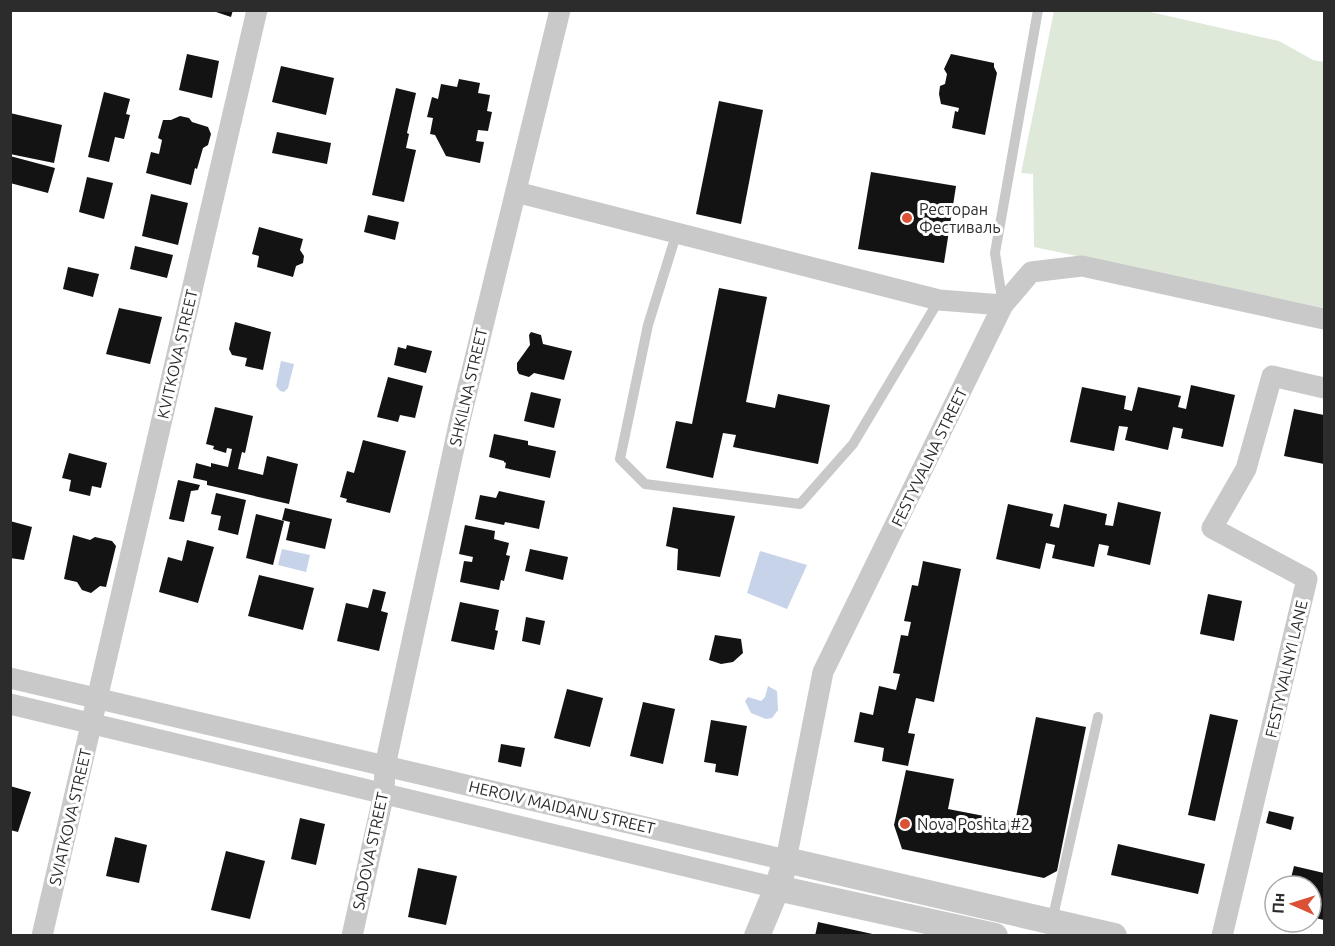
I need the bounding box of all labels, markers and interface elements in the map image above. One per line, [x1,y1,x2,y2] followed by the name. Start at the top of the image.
[919,200,1001,236] place label: Ресторан Фестиваль
[900,211,914,225] marker: Ресторан Фестиваль
[153,287,201,420] street label: KVITKOVA STREET
[446,326,490,448] street label: SHKILNA STREET
[888,384,971,529] street label: FESTYVALNA STREET
[1261,598,1311,740] street label: FESTYVALNYI LANE
[45,747,95,887] street label: SVIATKOVA STREET
[467,777,657,837] street label: HEROIV MAIDANU STREET
[349,790,391,911] street label: SADOVA STREET
[917,815,1030,833] place label: Nova Poshta #2
[898,817,912,831] marker: Nova Poshta #2
[1263,874,1323,934] north arrow
[1268,892,1288,914] text: Пн

